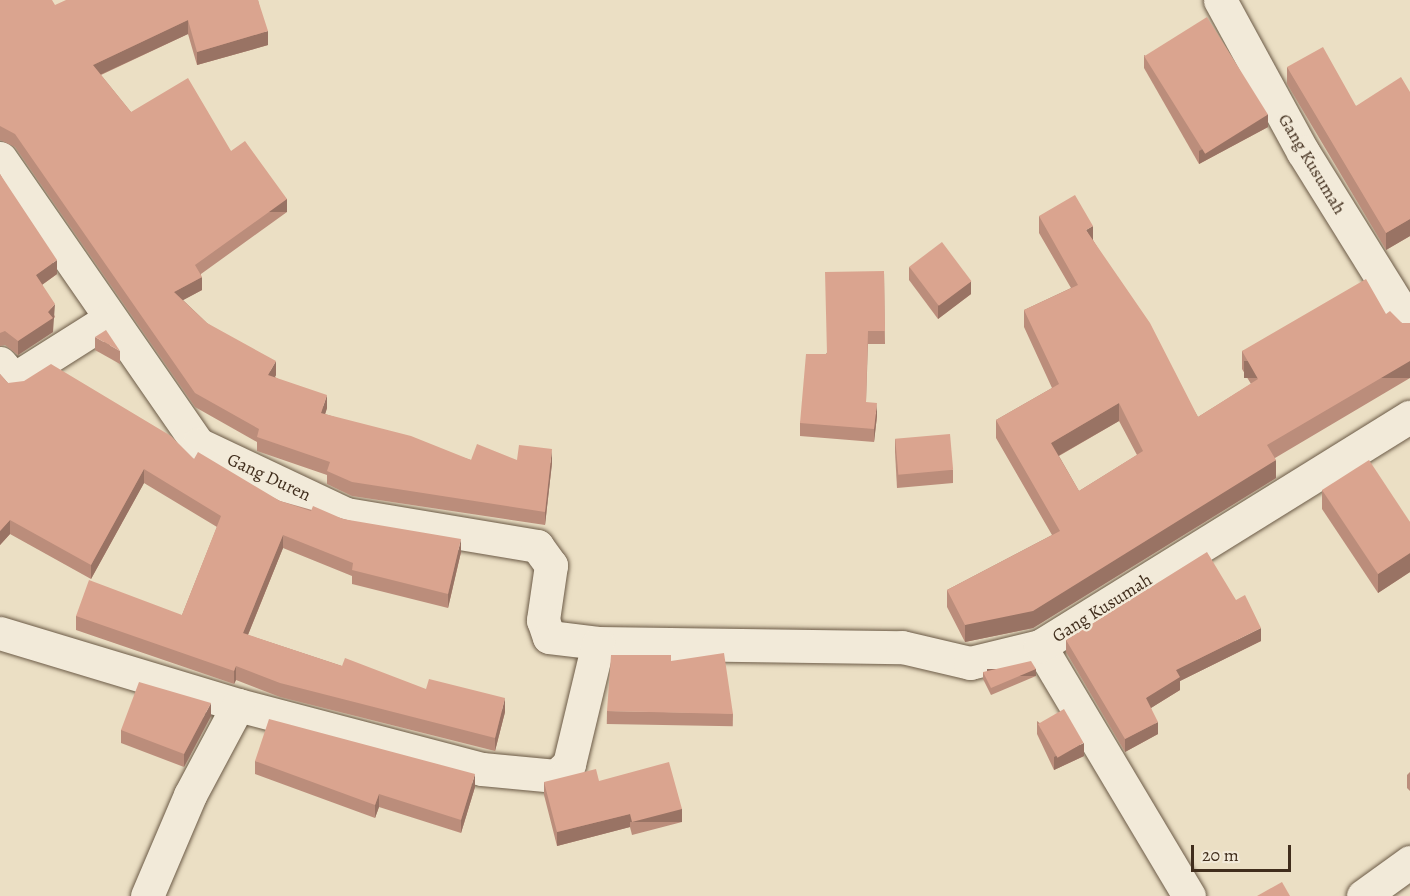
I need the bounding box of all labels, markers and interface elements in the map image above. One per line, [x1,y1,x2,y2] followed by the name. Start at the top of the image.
[1274,110,1350,218] street label: Gang Kusumah
[224,448,314,506] street label: Gang Duren
[1048,569,1156,647] street label: Gang Kusumah
[1194,833,1294,871] scale bar
[1202,843,1239,867] text: 20 m

